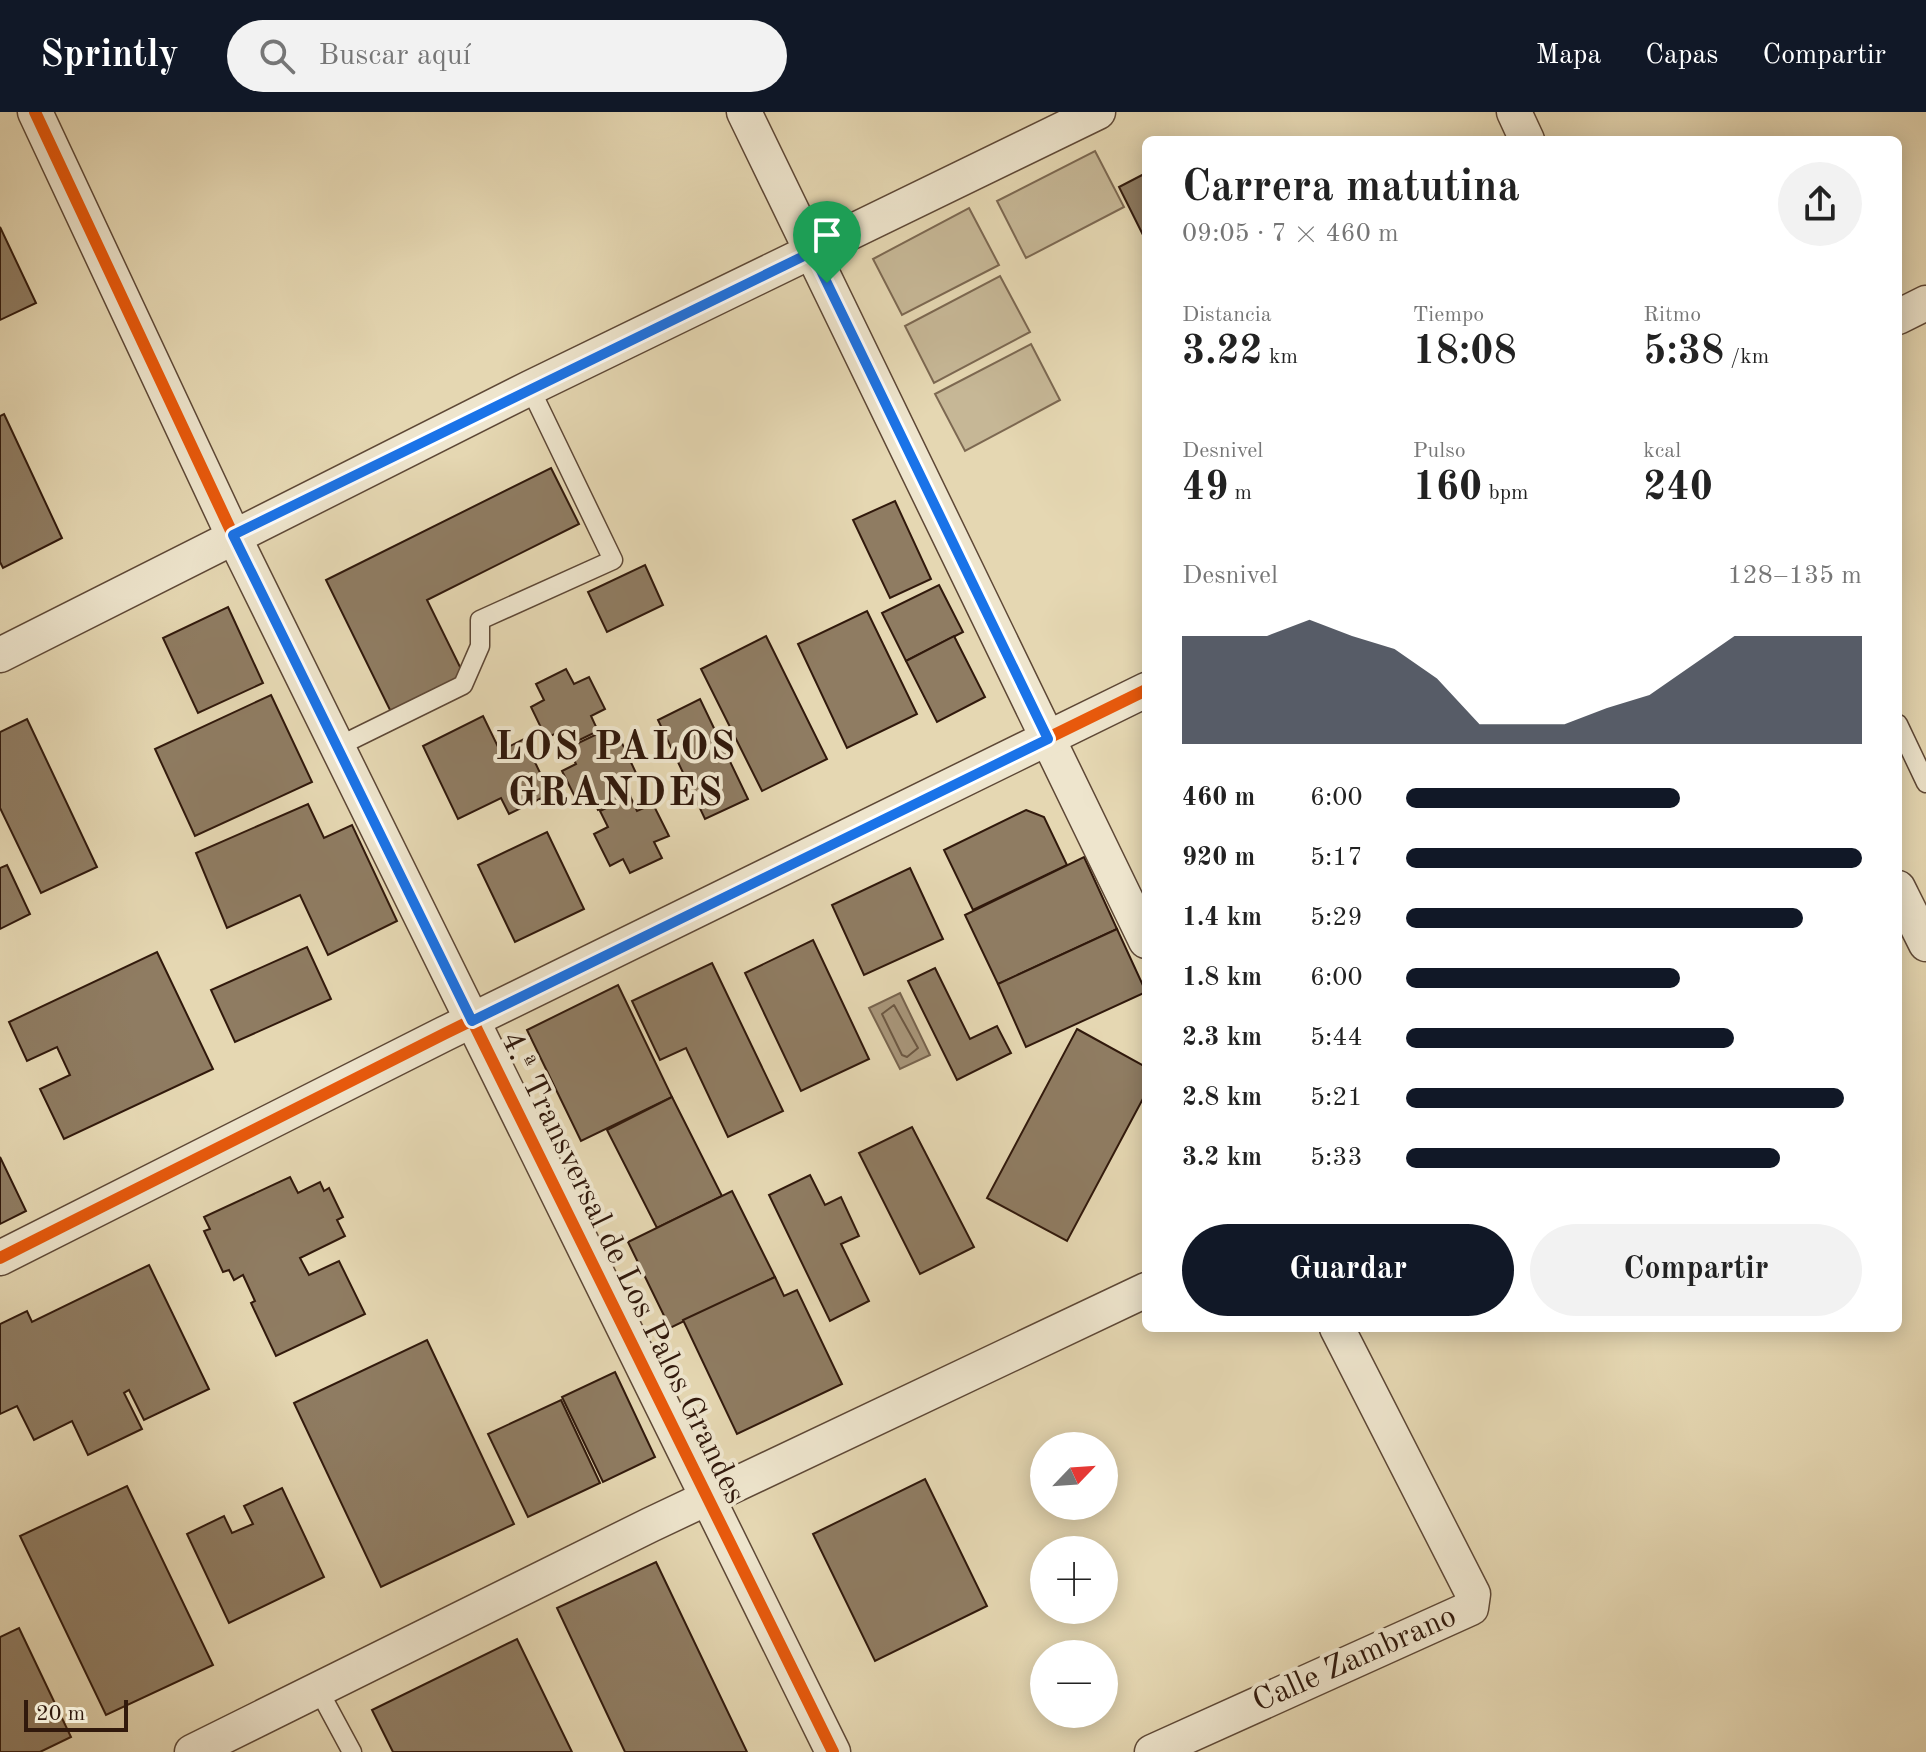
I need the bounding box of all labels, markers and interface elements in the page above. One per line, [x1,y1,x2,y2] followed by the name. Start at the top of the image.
[227,20,787,92] search box
[255,34,299,78] icon: search
[40,37,179,75] text: Sprintly
[319,41,471,71] text: Buscar aquí
[1536,42,1601,70] text: Mapa
[1645,42,1718,70] text: Capas
[1762,42,1886,70] text: Compartir
[1778,162,1862,246] button: share
[1182,166,1520,210] text: Carrera matutina
[793,201,861,283] pin
[805,213,849,257] icon: arrive
[1182,221,1399,247] text: 09:05 · 7 × 460 m
[1182,304,1272,326] text: Distancia
[1413,304,1484,326] text: Tiempo
[1643,304,1701,326] text: Ritmo
[1182,333,1263,373] text: 3.22
[1413,333,1517,373] text: 18:08
[1643,333,1724,373] text: 5:38
[1263,346,1298,368] text: km
[1724,346,1769,368] text: /km
[1182,440,1263,462] text: Desnivel
[1413,440,1466,462] text: Pulso
[1643,440,1681,462] text: kcal
[1182,469,1228,509] text: 49
[1413,469,1482,509] text: 160
[1643,469,1713,509] text: 240
[1228,482,1252,504] text: m
[1482,482,1529,504] text: bpm
[1182,563,1278,589] text: Desnivel
[1727,563,1862,589] text: 128–135 m
[495,729,737,815] district label: LOS PALOS GRANDES
[1182,785,1255,811] text: 460 m
[1310,785,1363,811] text: 6:00
[1182,845,1255,871] text: 920 m
[1310,845,1363,871] text: 5:17
[1182,905,1262,931] text: 1.4 km
[1310,905,1363,931] text: 5:29
[1182,965,1262,991] text: 1.8 km
[1310,965,1363,991] text: 6:00
[1182,1025,1262,1051] text: 2.3 km
[1310,1025,1363,1051] text: 5:44
[493,1027,751,1509] street label: 4.ª Transversal de Los Palos Grandes
[1182,1085,1262,1111] text: 2.8 km
[1310,1085,1363,1111] text: 5:21
[1182,1145,1262,1171] text: 3.2 km
[1310,1145,1363,1171] text: 5:33
[1182,1224,1514,1316] button: Guardar
[1530,1224,1862,1316] button: Compartir
[1030,1432,1118,1520] north arrow
[1030,1432,1118,1728] map controls
[1030,1536,1118,1624] button: +
[1249,1601,1461,1719] street label: Calle Zambrano
[1030,1640,1118,1728] button: −
[24,1696,128,1732] scale bar
[36,1703,85,1725] text: 20 m

